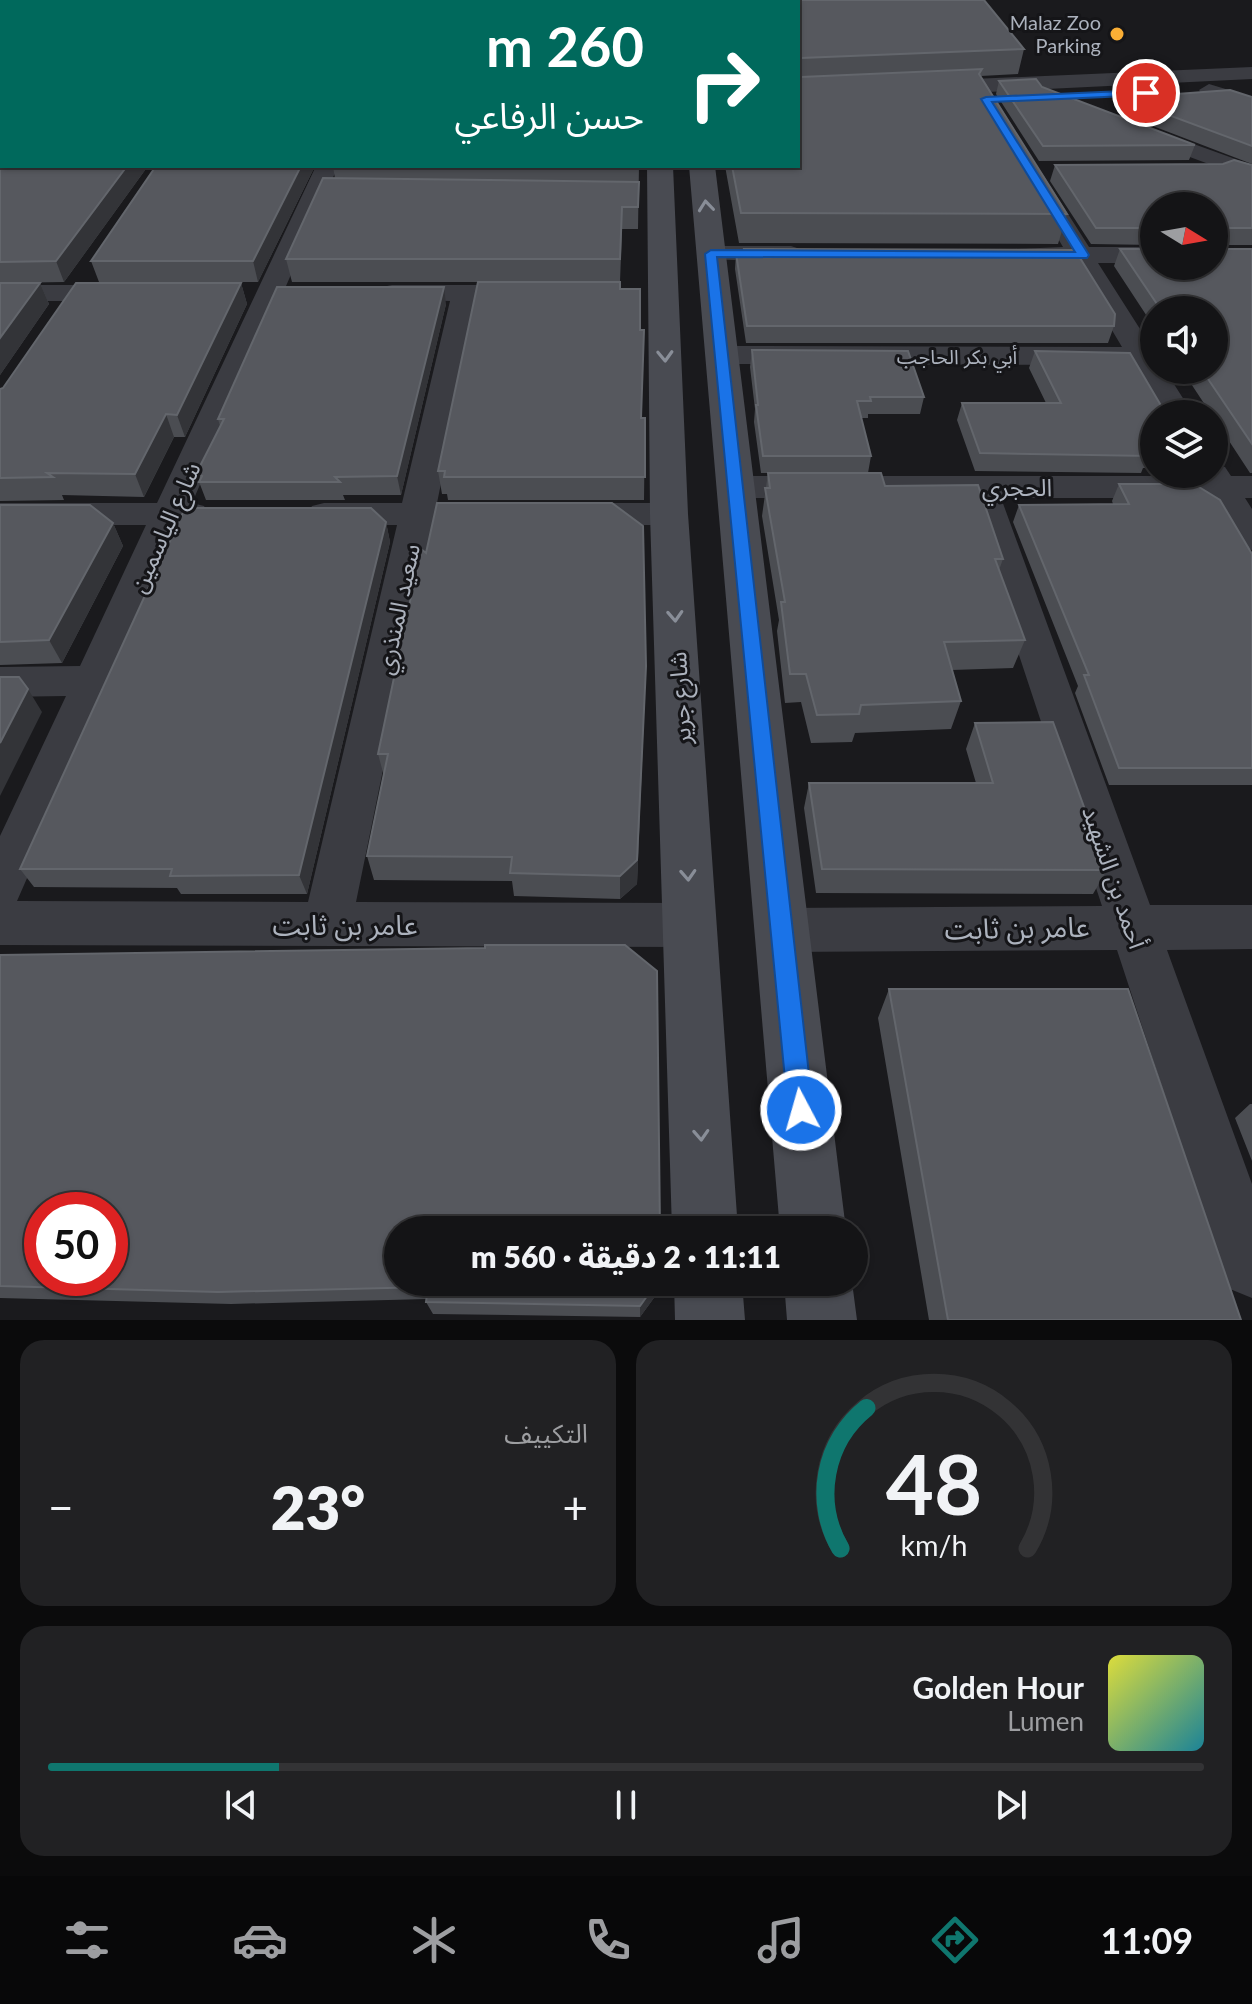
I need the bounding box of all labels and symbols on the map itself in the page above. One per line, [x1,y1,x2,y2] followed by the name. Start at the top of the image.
[1010,10,1101,57] place label: Malaz Zoo Parking
[1108,25,1126,43] marker: Malaz Zoo Parking
[1112,59,1180,127] pin
[1140,192,1228,280] north arrow
[697,199,714,212] one-way arrow
[897,344,1017,373] street label: أبي بكر الحاجب
[656,350,673,363] one-way arrow
[122,457,209,598] street label: شارع الياسمين
[982,472,1052,506] street label: الحجري
[369,541,430,678] street label: سعيد المنذري
[666,610,683,623] one-way arrow
[662,651,700,746] street label: شارع جرير
[1077,802,1153,952] street label: أحمد بن الشهيد
[680,869,697,882] one-way arrow
[273,907,418,942] street label: عامر بن ثابت
[944,909,1090,946] street label: عامر بن ثابت
[759,1068,843,1152] position arrow
[692,1129,709,1142] one-way arrow
[24,1192,128,1296] speed limit sign: 50

